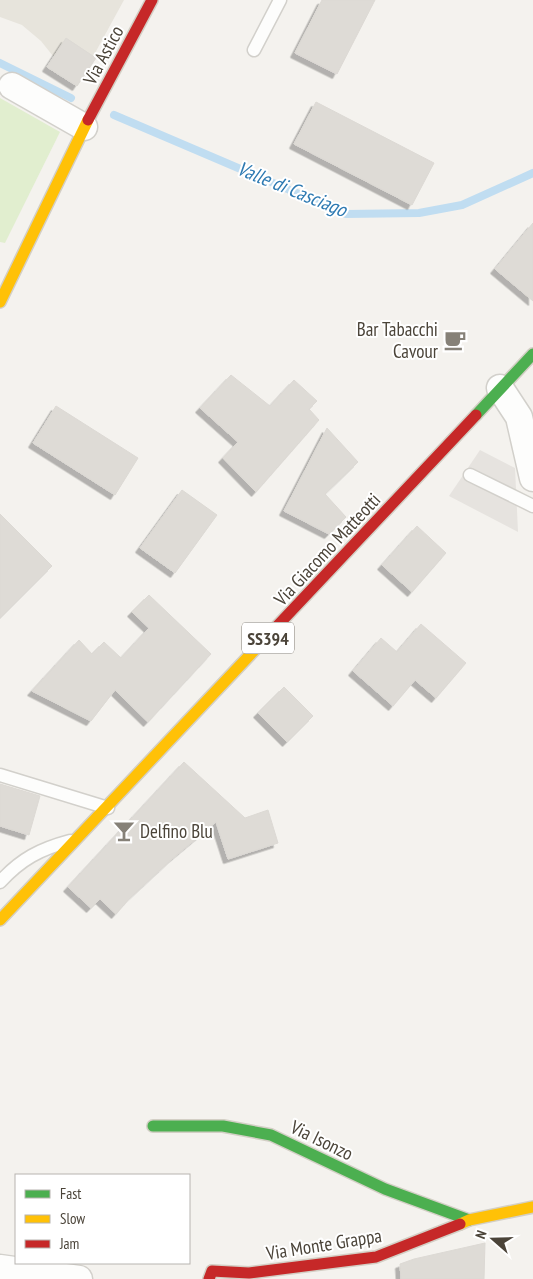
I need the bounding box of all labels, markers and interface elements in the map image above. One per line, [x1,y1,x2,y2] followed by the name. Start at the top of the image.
[77,21,128,90] street label: Via Astico
[233,155,352,223] water label: Valle di Casciago
[357,317,439,363] place label: Bar Tabacchi Cavour
[442,327,468,353] cafe icon: Bar Tabacchi Cavour
[268,488,385,611] street label: Via Giacomo Matteotti
[242,622,294,654] road number: SS394
[111,818,137,844] bar icon: Delfino Blu
[140,819,213,843] place label: Delfino Blu
[286,1114,357,1165] street label: Via Isonzo
[15,1174,190,1264] legend
[60,1184,81,1203] text: Fast
[60,1209,85,1228] text: Slow
[468,1214,518,1264] north arrow
[264,1223,383,1265] street label: Via Monte Grappa
[471,1228,491,1241] text: N
[59,1234,79,1253] text: Jam

